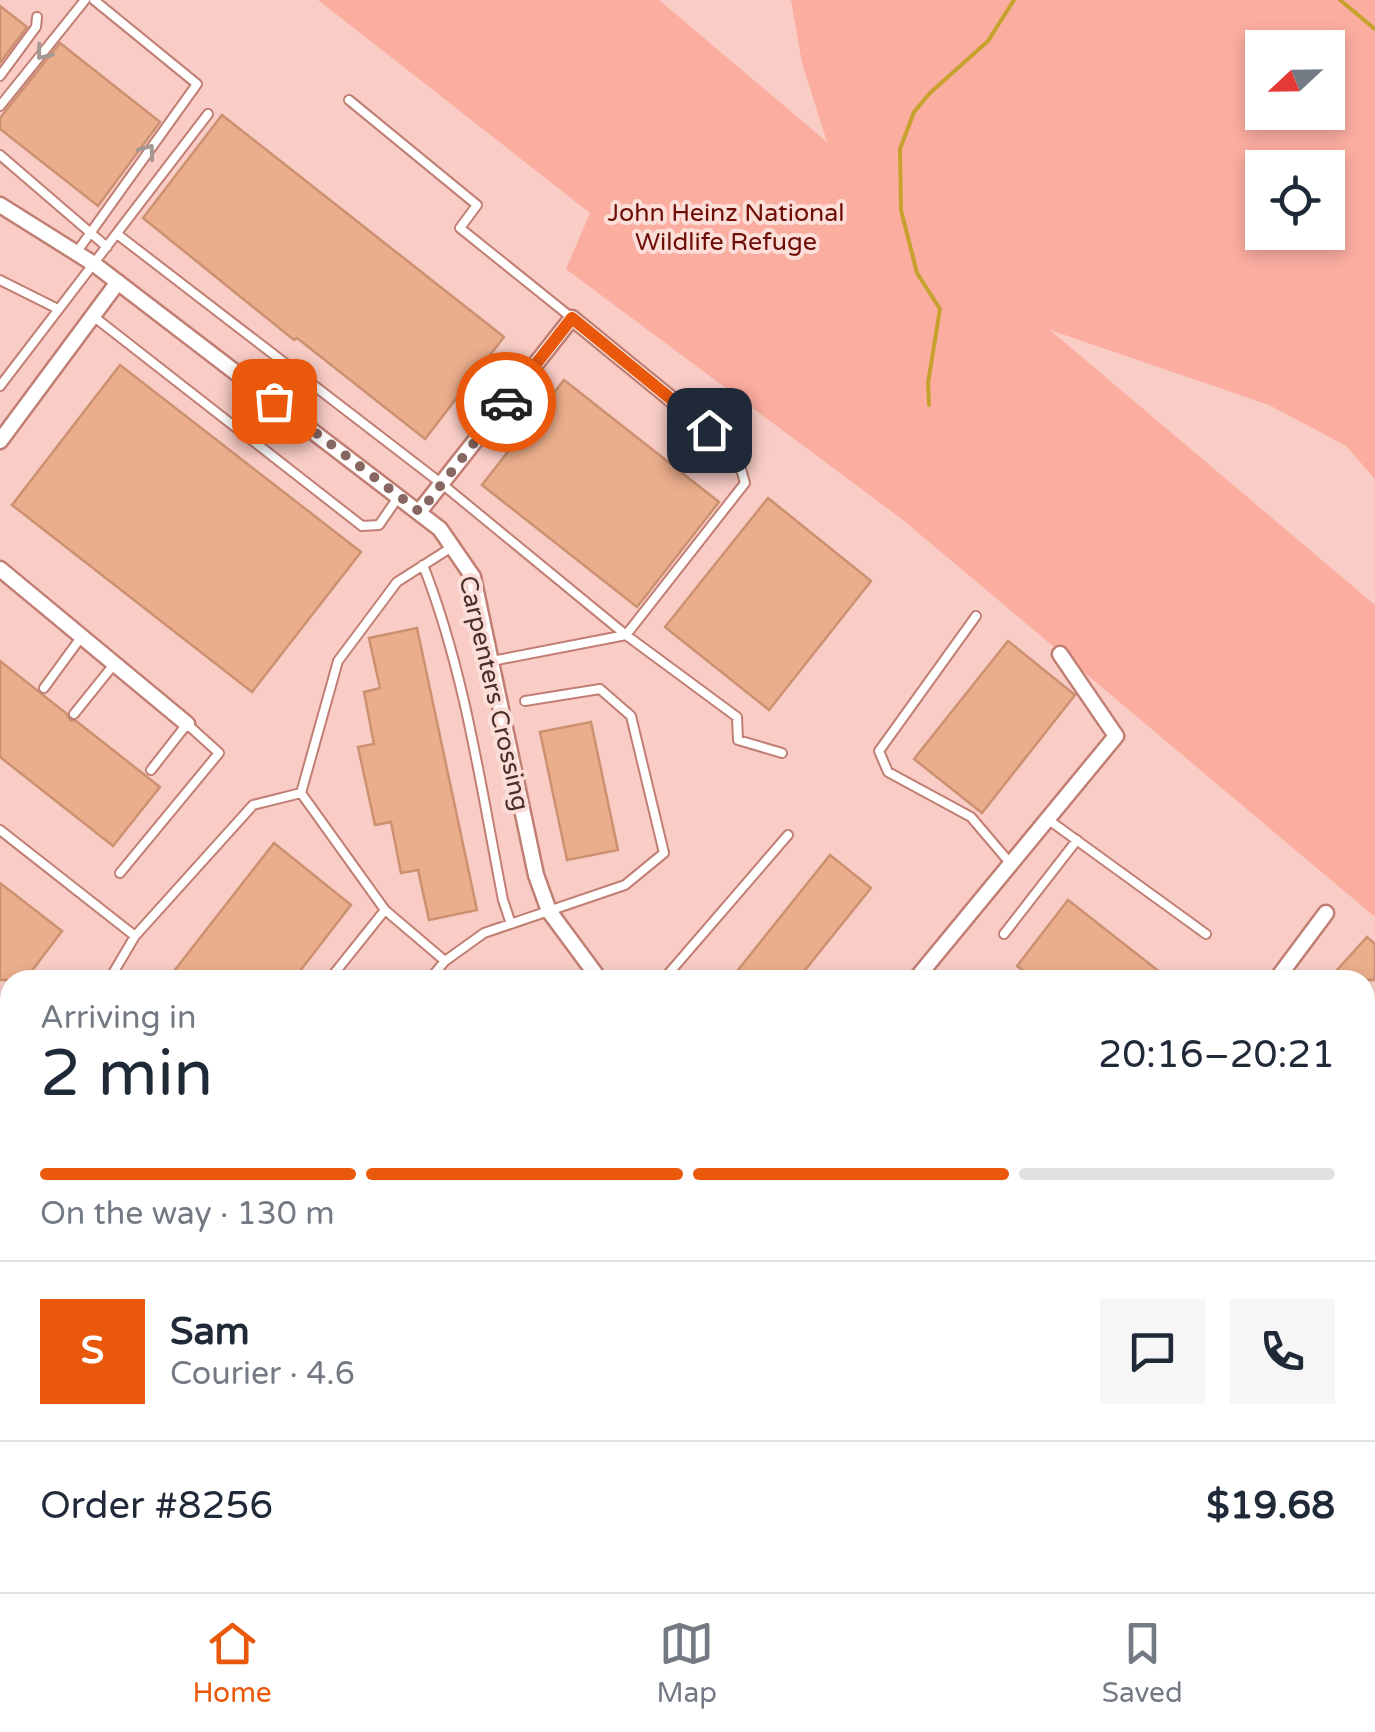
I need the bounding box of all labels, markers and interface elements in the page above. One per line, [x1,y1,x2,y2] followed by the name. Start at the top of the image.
[1245,30,1345,130] north arrow
[1245,30,1345,250] map controls
[37,42,55,60] one-way arrow
[136,144,153,162] one-way arrow
[1245,150,1345,250] button: locate
[607,198,845,257] park label: John Heinz National Wildlife Refuge
[456,352,556,452] courier
[232,359,317,444] pin
[247,374,302,429] icon: bag
[479,375,534,430] icon: car
[667,388,752,473] pin
[682,403,737,458] icon: home
[452,573,536,814] street label: Carpenters Crossing
[40,999,197,1037] text: Arriving in
[1098,1032,1335,1078] text: 20:16–20:21
[40,1035,213,1114] text: 2 min
[40,1195,335,1233] text: On the way · 130 m
[1100,1299,1205,1404] button: chat
[1230,1299,1335,1404] button: phone
[170,1309,250,1355] text: Sam
[81,1328,104,1374] text: S
[170,1355,355,1393] text: Courier · 4.6
[40,1483,273,1529] text: Order #8256
[1206,1483,1335,1529] text: $19.68
[192,1616,272,1710] tab: Home
[656,1616,717,1710] tab: Map
[1102,1616,1183,1710] tab: Saved

